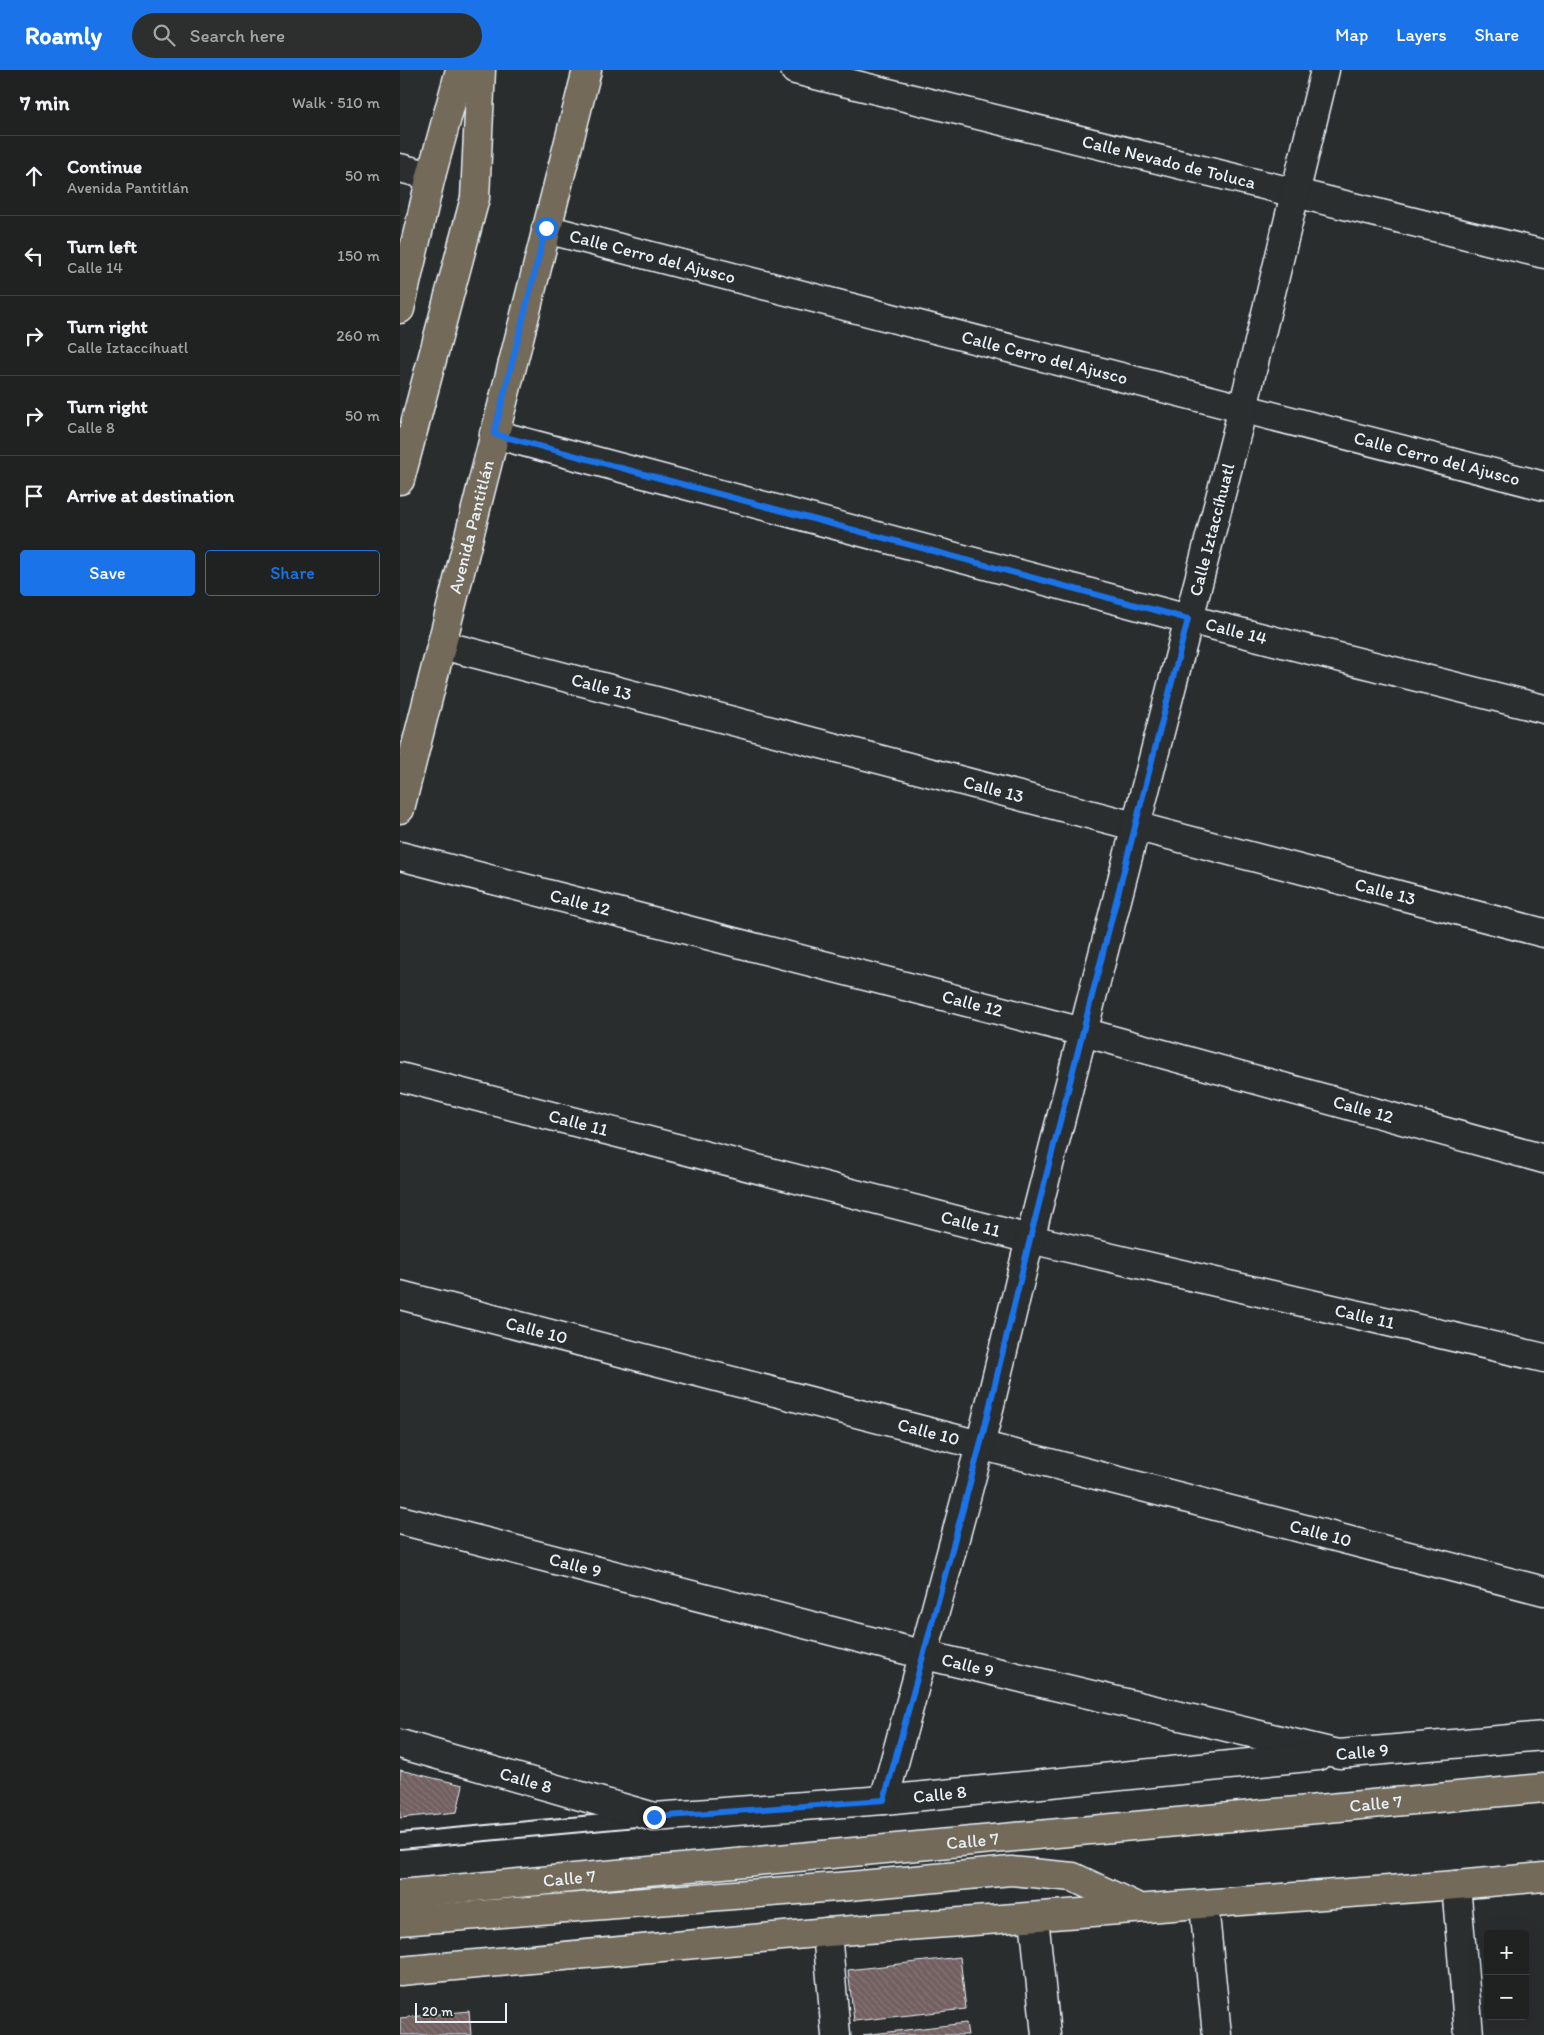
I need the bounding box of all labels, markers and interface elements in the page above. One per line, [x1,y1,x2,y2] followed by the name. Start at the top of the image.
[132,13,482,58] search box
[25,21,102,50] text: Roamly
[150,21,178,49] icon: search
[190,24,285,47] text: Search here
[1335,24,1368,46] text: Map
[1396,24,1446,46] text: Layers
[1474,24,1519,46] text: Share
[20,90,69,115] text: 7 min
[292,93,380,112] text: Walk · 510 m
[1080,130,1259,194] street label: Calle Nevado de Toluca
[67,155,142,178] text: Continue
[20,162,48,190] icon: ahead
[345,166,380,185] text: 50 m
[67,178,189,197] text: Avenida Pantitlán
[535,217,558,240] route start
[567,224,738,288] street label: Calle Cerro del Ajusco
[67,235,137,258] text: Turn left
[20,242,48,270] icon: left
[337,246,380,265] text: 150 m
[67,258,123,277] text: Calle 14
[67,315,148,338] text: Turn right
[20,322,48,350] icon: right
[959,325,1130,389] street label: Calle Cerro del Ajusco
[336,326,380,345] text: 260 m
[67,338,188,357] text: Calle Iztaccíhuatl
[67,395,148,418] text: Turn right
[20,402,48,430] icon: right
[345,406,380,425] text: 50 m
[67,418,115,437] text: Calle 8
[1352,426,1522,490] street label: Calle Cerro del Ajusco
[444,457,499,596] street label: Avenida Pantitlán
[1184,461,1239,599] street label: Calle Iztaccíhuatl
[20,482,48,510] icon: arrive
[67,484,234,507] text: Arrive at destination
[20,550,195,596] button: Save
[205,550,380,596] button: Share
[1203,613,1270,650] street label: Calle 14
[569,668,635,705] street label: Calle 13
[961,771,1026,808] street label: Calle 13
[1353,873,1418,910] street label: Calle 13
[548,884,613,921] street label: Calle 12
[940,985,1005,1022] street label: Calle 12
[1331,1090,1396,1128] street label: Calle 12
[546,1105,610,1141] street label: Calle 11
[938,1205,1002,1242] street label: Calle 11
[1333,1299,1397,1334] street label: Calle 11
[503,1312,570,1349] street label: Calle 10
[895,1413,962,1450] street label: Calle 10
[1287,1515,1354,1552] street label: Calle 10
[547,1548,604,1582] street label: Calle 9
[939,1648,996,1682] street label: Calle 9
[1335,1739,1390,1765] street label: Calle 9
[497,1762,555,1798] street label: Calle 8
[912,1781,968,1808] street label: Calle 8
[1349,1790,1403,1817] street label: Calle 7
[643,1806,666,1829] route end
[945,1828,1000,1854] street label: Calle 7
[542,1865,597,1892] street label: Calle 7
[1484,1930,1529,2020] map controls
[1484,1930,1529,1975] button: +
[1484,1975,1529,2020] button: −
[415,2000,508,2023] scale bar
[422,2003,453,2020] text: 20 m

